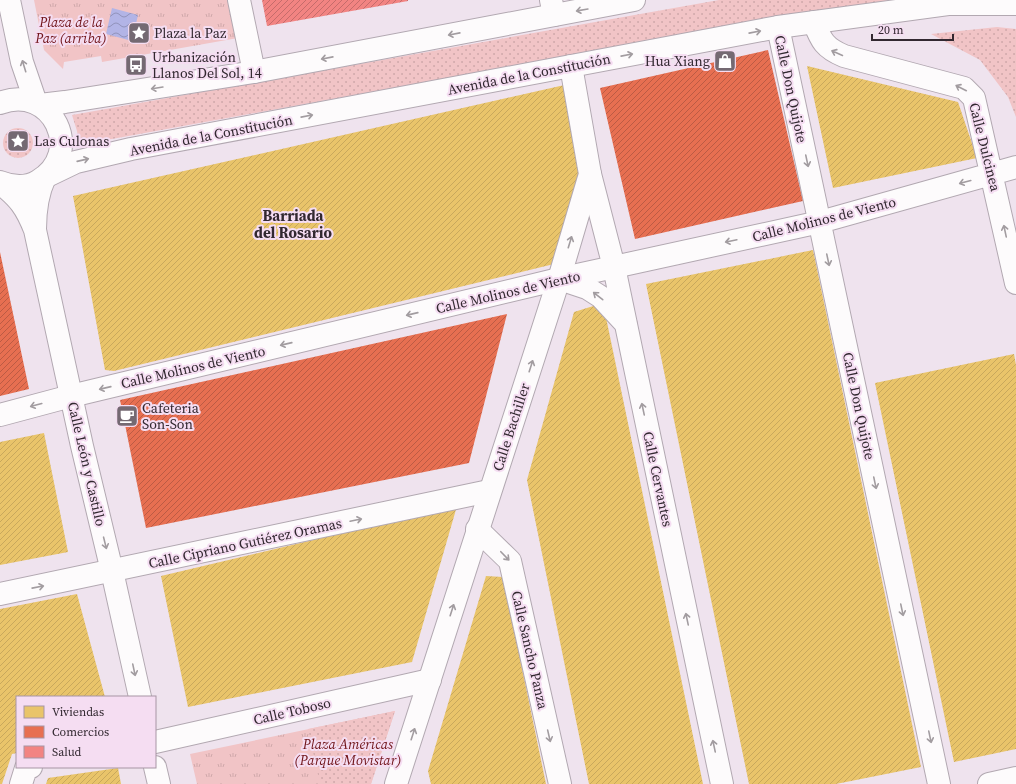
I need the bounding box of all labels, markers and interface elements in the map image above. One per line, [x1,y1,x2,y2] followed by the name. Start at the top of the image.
[576,6,589,14] one-way arrow
[34,12,107,48] park label: Plaza de la Paz (arriba)
[872,16,953,42] scale bar
[126,20,152,46] place icon: Plaza la Paz
[878,22,904,38] text: 20 m
[154,23,227,43] place label: Plaza la Paz
[748,27,761,35] one-way arrow
[448,30,461,38] one-way arrow
[770,33,812,145] street label: Calle Don Quijote
[152,47,262,83] place label: Urbanización Llanos Del Sol, 14
[446,48,613,100] street label: Avenida de la Constitución
[712,48,738,74] shop icon: Hua Xiang
[831,49,843,56] one-way arrow
[620,51,633,59] one-way arrow
[645,51,710,71] place label: Hua Xiang
[123,52,149,78] bus stop icon: Urbanización Llanos Del Sol, 14
[320,54,333,62] one-way arrow
[20,60,27,73] one-way arrow
[151,84,164,92] one-way arrow
[955,84,967,91] one-way arrow
[964,101,1006,194] street label: Calle Dulcinea
[128,109,295,161] street label: Avenida de la Constitución
[300,112,313,120] one-way arrow
[5,128,31,154] place icon: Las Culonas
[34,131,109,151] place label: Las Culonas
[803,154,811,167] one-way arrow
[76,156,89,164] one-way arrow
[959,179,972,186] one-way arrow
[750,191,898,247] street label: Calle Molinos de Viento
[254,205,332,243] district label: Barriada del Rosario
[1000,225,1008,238] one-way arrow
[567,236,574,249] one-way arrow
[724,238,737,246] one-way arrow
[824,253,832,266] one-way arrow
[434,266,582,318] street label: Calle Molinos de Viento
[593,292,604,300] one-way arrow
[406,311,419,319] one-way arrow
[119,341,267,393] street label: Calle Molinos de Viento
[280,341,293,349] one-way arrow
[838,350,880,462] street label: Calle Don Quijote
[527,360,535,372] one-way arrow
[487,380,535,474] street label: Calle Bachiller
[99,384,112,392] one-way arrow
[142,398,200,434] place label: Cafeteria Son-Son
[63,400,111,528] street label: Calle León y Castillo
[29,402,42,410] one-way arrow
[114,403,140,429] cafe icon: Cafeteria Son-Son
[639,403,647,416] one-way arrow
[638,430,678,528] street label: Calle Cervantes
[872,476,880,489] one-way arrow
[147,513,343,573] street label: Calle Cipriano Gutiérez Oramas
[349,515,362,523] one-way arrow
[102,536,110,549] one-way arrow
[500,551,510,561] one-way arrow
[31,582,44,590] one-way arrow
[507,589,554,712] street label: Calle Sancho Panza
[449,603,456,616] one-way arrow
[899,603,907,616] one-way arrow
[683,612,691,625] one-way arrow
[130,663,138,676] one-way arrow
[251,692,333,730] street label: Calle Toboso
[16,696,156,768] legend
[52,704,104,720] text: Viviendas
[52,724,109,740] text: Comercios
[409,728,417,740] one-way arrow
[546,729,554,742] one-way arrow
[926,730,934,743] one-way arrow
[294,734,402,770] park label: Plaza Américas (Parque Movistar)
[709,740,717,753] one-way arrow
[52,744,82,760] text: Salud

